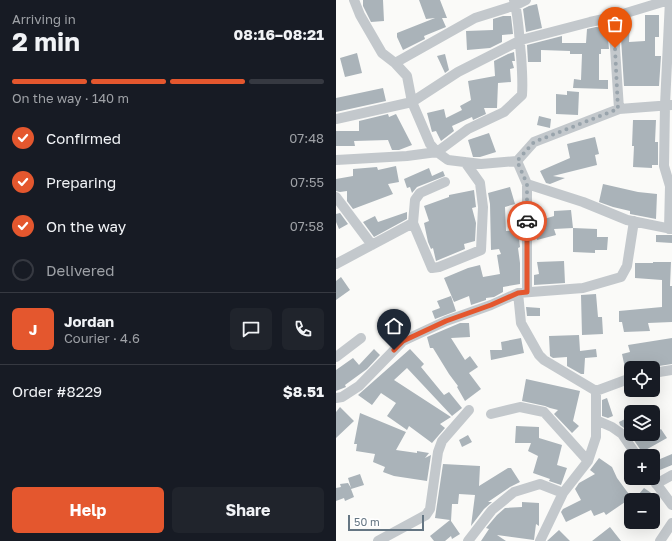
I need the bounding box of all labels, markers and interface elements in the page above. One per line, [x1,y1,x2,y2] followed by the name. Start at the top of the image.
[598,7.0,632,48] pin
[12,11,76,27] text: Arriving in
[604,13,626,35] icon: bag
[234,25,324,43] text: 08:16–08:21
[12,26,80,57] text: 2 min
[12,90,129,106] text: On the way · 140 m
[12,127,34,149] icon: check
[46,129,121,147] text: Confirmed
[289,130,324,146] text: 07:48
[12,171,34,193] icon: check
[46,173,116,191] text: Preparing
[290,174,324,190] text: 07:55
[507,201,547,241] courier
[516,210,538,232] icon: car
[12,215,34,237] icon: check
[46,217,126,235] text: On the way
[290,218,324,234] text: 07:58
[46,261,114,279] text: Delivered
[230,308,272,350] button: chat
[282,308,324,350] button: phone
[377,309,411,350] pin
[64,312,114,330] text: Jordan
[383,315,405,337] icon: home
[29,320,37,338] text: J
[64,330,140,346] text: Courier · 4.6
[624,361,660,529] map controls
[624,361,660,397] button: locate
[12,382,102,400] text: Order #8229
[283,382,324,400] text: $8.51
[624,405,660,441] button: layers
[624,449,660,485] button: +
[12,487,164,533] button: Help
[172,487,324,533] button: Share
[624,493,660,529] button: −
[348,513,424,532] scale bar
[354,515,380,528] text: 50 m

